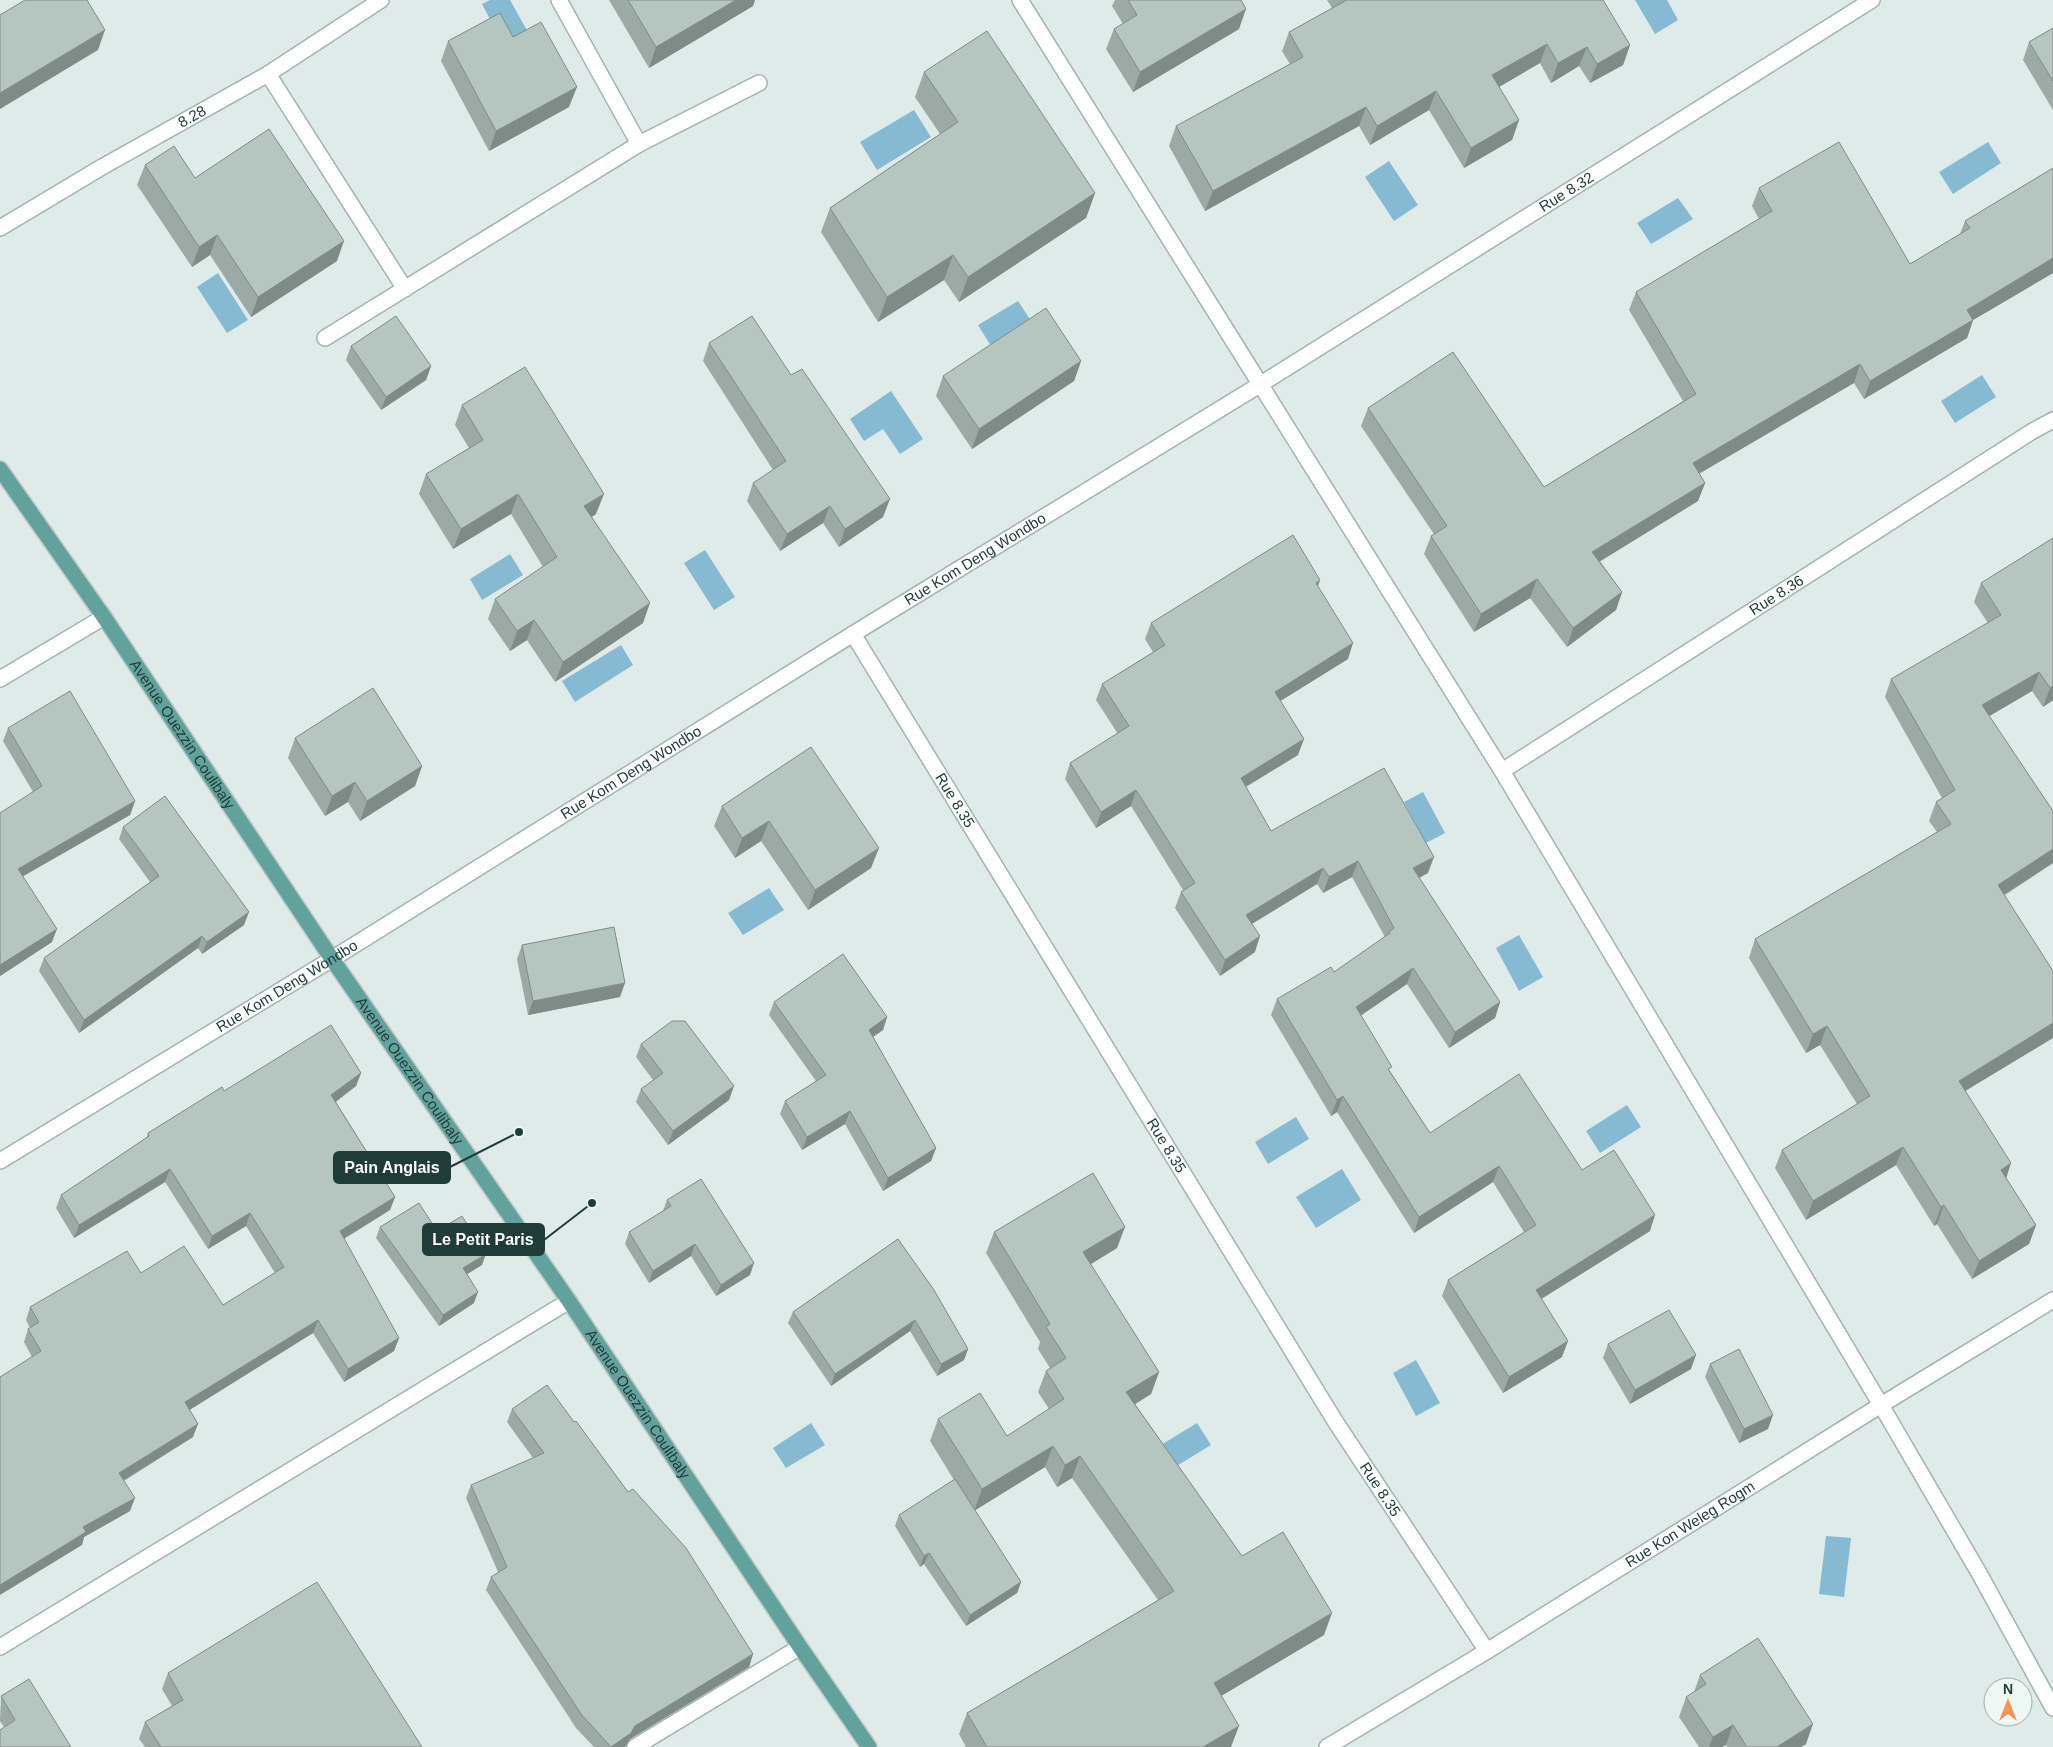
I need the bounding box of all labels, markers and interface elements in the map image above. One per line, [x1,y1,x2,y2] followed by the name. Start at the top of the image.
[175,102,209,131] street label: 8.28
[1536,168,1597,215] street label: Rue 8.32
[901,509,1049,608] street label: Rue Kom Deng Wondbo
[1746,571,1806,618] street label: Rue 8.36
[127,656,239,812] street label: Avenue Ouezzin Coulibaly
[557,722,704,822] street label: Rue Kom Deng Wondbo
[932,770,978,830] street label: Rue 8.35
[213,936,360,1035] street label: Rue Kom Deng Wondbo
[353,993,467,1148] street label: Avenue Ouezzin Coulibaly
[1144,1115,1190,1176] street label: Rue 8.35
[334,1152,450,1183] callout: Pain Anglais
[344,1159,440,1176] text: Pain Anglais
[423,1224,544,1255] callout: Le Petit Paris
[432,1231,534,1248] text: Le Petit Paris
[582,1326,694,1482] street label: Avenue Ouezzin Coulibaly
[1357,1459,1405,1519] street label: Rue 8.35
[1622,1477,1758,1570] street label: Rue Kon Weleg Rogm
[1983,1677,2033,1727] north arrow
[2003,1681,2013,1697] text: N

